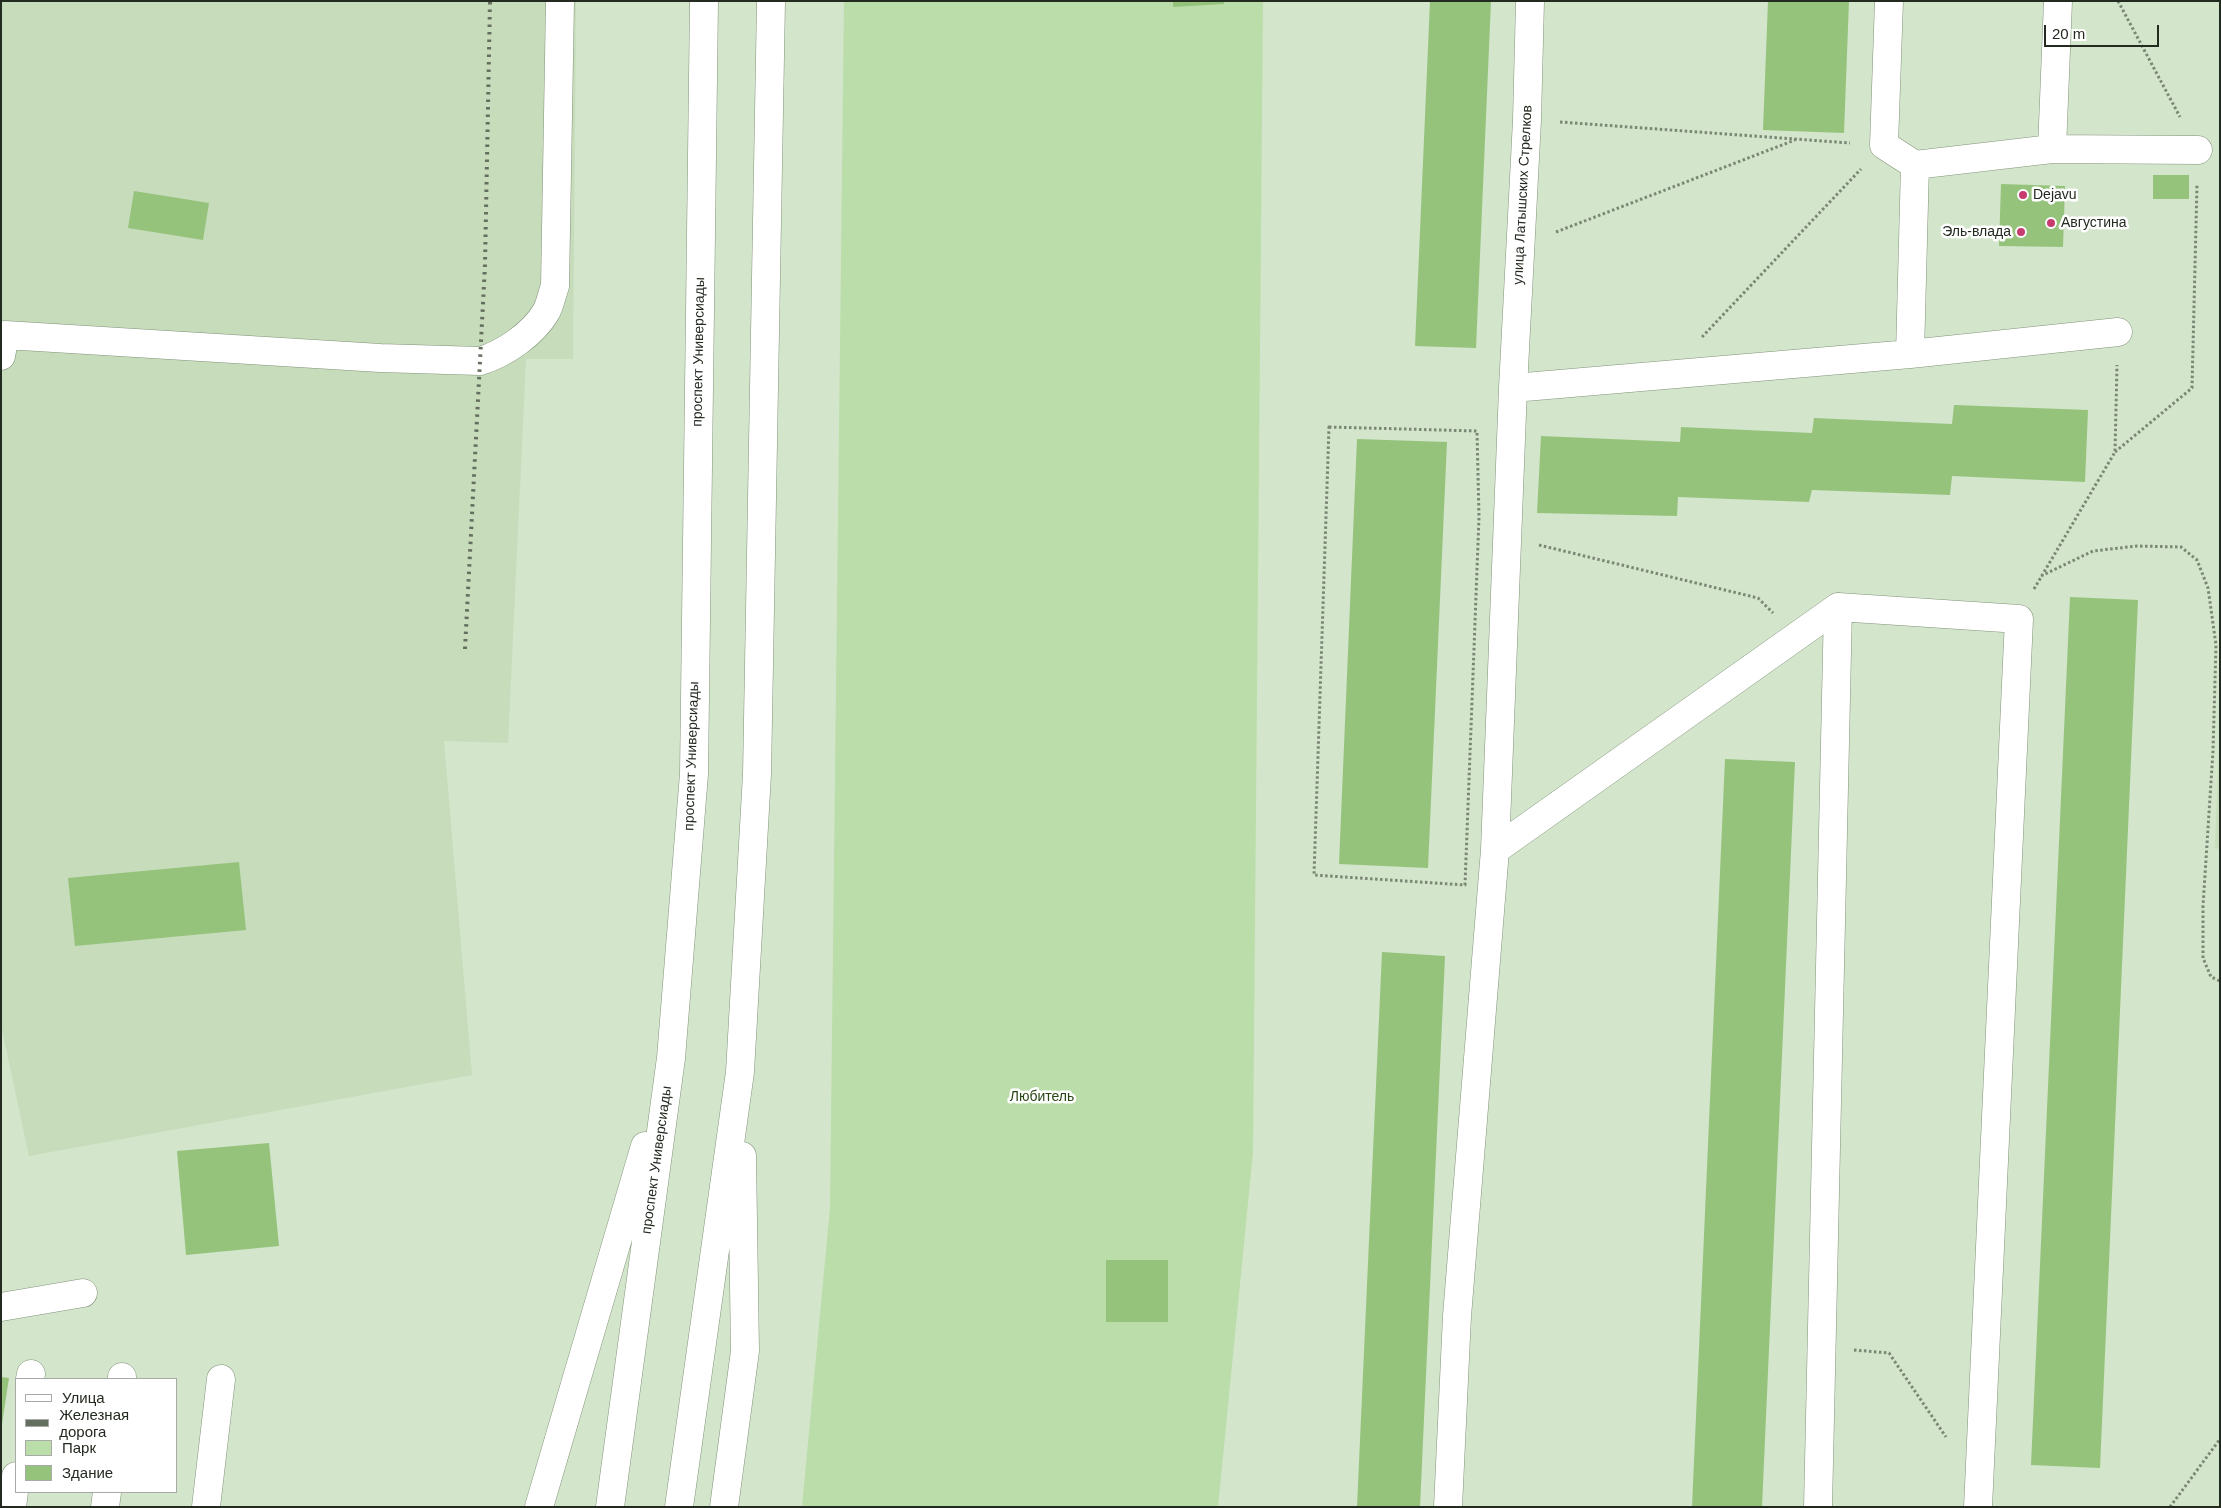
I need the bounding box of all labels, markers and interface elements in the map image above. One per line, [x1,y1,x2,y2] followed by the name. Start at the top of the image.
[2046,15,2161,47] scale bar
[2052,25,2085,42] text: 20 m
[1510,105,1536,285] street label: улица Латышских Стрелков
[2033,187,2077,203] place label: Dejavu
[2017,189,2029,201] marker: Dejavu
[2061,215,2126,231] place label: Августина
[2045,217,2057,229] marker: Августина
[1942,224,2011,240] place label: Эль-влада
[2015,226,2027,238] marker: Эль-влада
[689,277,709,427] street label: проспект Универсиады
[681,681,703,831] street label: проспект Универсиады
[638,1085,676,1235] street label: проспект Универсиады
[1010,1089,1074,1105] park label: Любитель
[15,1378,178,1493] legend
[62,1389,105,1406] text: Улица
[59,1406,129,1440] text: Железная дорога
[62,1439,96,1456] text: Парк
[62,1464,113,1481] text: Здание

